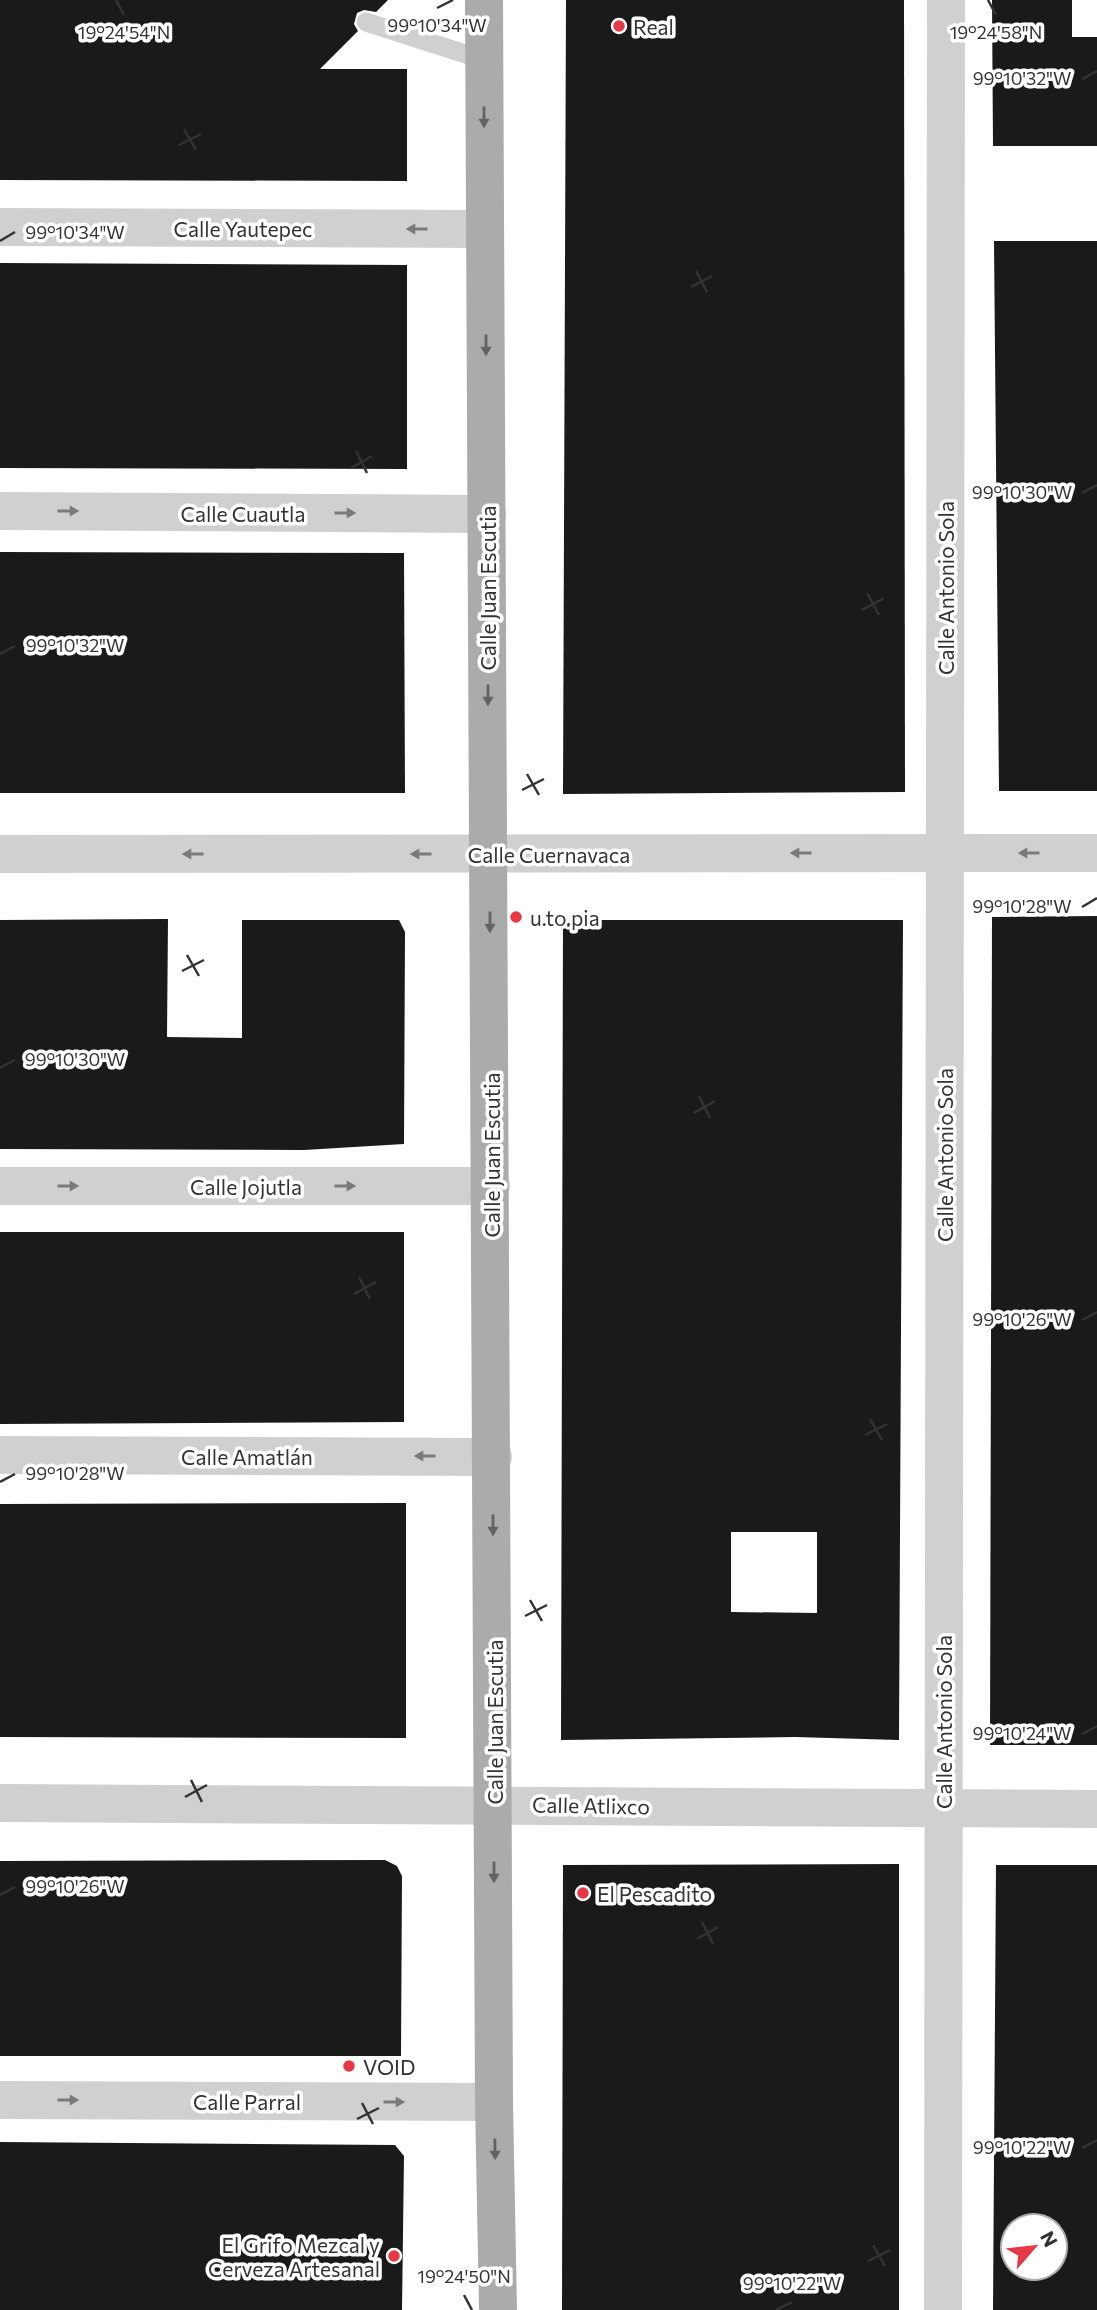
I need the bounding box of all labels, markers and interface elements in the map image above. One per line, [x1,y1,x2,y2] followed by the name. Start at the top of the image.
[387,14,487,36] text: 99°10'34"W
[633,14,674,39] place label: Real
[611,18,627,34] marker: Real
[78,21,170,43] text: 19°24'54"N
[950,21,1042,43] text: 19°24'58"N
[973,67,1071,89] text: 99°10'32"W
[478,106,490,128] one-way arrow
[174,216,312,241] street label: Calle Yautepec
[25,221,125,243] text: 99°10'34"W
[406,223,428,235] one-way arrow
[480,334,492,356] one-way arrow
[972,481,1072,503] text: 99°10'30"W
[181,501,305,526] street label: Calle Cuautla
[933,501,958,675] street label: Calle Antonio Sola
[57,505,79,517] one-way arrow
[475,505,500,671] street label: Calle Juan Escutia
[334,507,356,519] one-way arrow
[26,634,124,656] text: 99°10'32"W
[482,684,494,706] one-way arrow
[468,842,630,867] street label: Calle Cuernavaca
[790,847,812,859] one-way arrow
[1018,847,1040,859] one-way arrow
[182,848,204,860] one-way arrow
[410,848,432,860] one-way arrow
[972,895,1072,917] text: 99°10'28"W
[530,905,600,930] place label: u.to.pia
[508,909,524,925] marker: u.to.pia
[484,911,496,933] one-way arrow
[25,1048,125,1070] text: 99°10'30"W
[932,1068,957,1242] street label: Calle Antonio Sola
[479,1072,504,1238] street label: Calle Juan Escutia
[190,1174,302,1199] street label: Calle Jojutla
[57,1180,79,1192] one-way arrow
[334,1180,356,1192] one-way arrow
[972,1308,1072,1330] text: 99°10'26"W
[181,1444,313,1469] street label: Calle Amatlán
[414,1450,436,1462] one-way arrow
[25,1462,125,1484] text: 99°10'28"W
[488,1514,499,1536] one-way arrow
[931,1635,956,1809] street label: Calle Antonio Sola
[482,1639,507,1805] street label: Calle Juan Escutia
[973,1722,1071,1744] text: 99°10'24"W
[532,1791,650,1819] street label: Calle Atlixco
[488,1861,500,1883] one-way arrow
[25,1875,125,1897] text: 99°10'26"W
[597,1881,712,1906] place label: El Pescadito
[575,1885,591,1901] marker: El Pescadito
[363,2054,415,2079] place label: VOID
[341,2058,357,2074] marker: VOID
[193,2089,301,2114] street label: Calle Parral
[57,2095,79,2106] one-way arrow
[383,2096,405,2108] one-way arrow
[973,2136,1071,2158] text: 99°10'22"W
[490,2138,501,2160] one-way arrow
[999,2212,1069,2282] north arrow
[1036,2227,1063,2250] text: N
[208,2232,380,2281] place label: El Grifo Mezcal y Cerveza Artesanal
[386,2248,402,2264] marker: El Grifo Mezcal y Cerveza Artesanal
[417,2265,511,2287] text: 19°24'50"N
[743,2272,841,2294] text: 99°10'22"W

